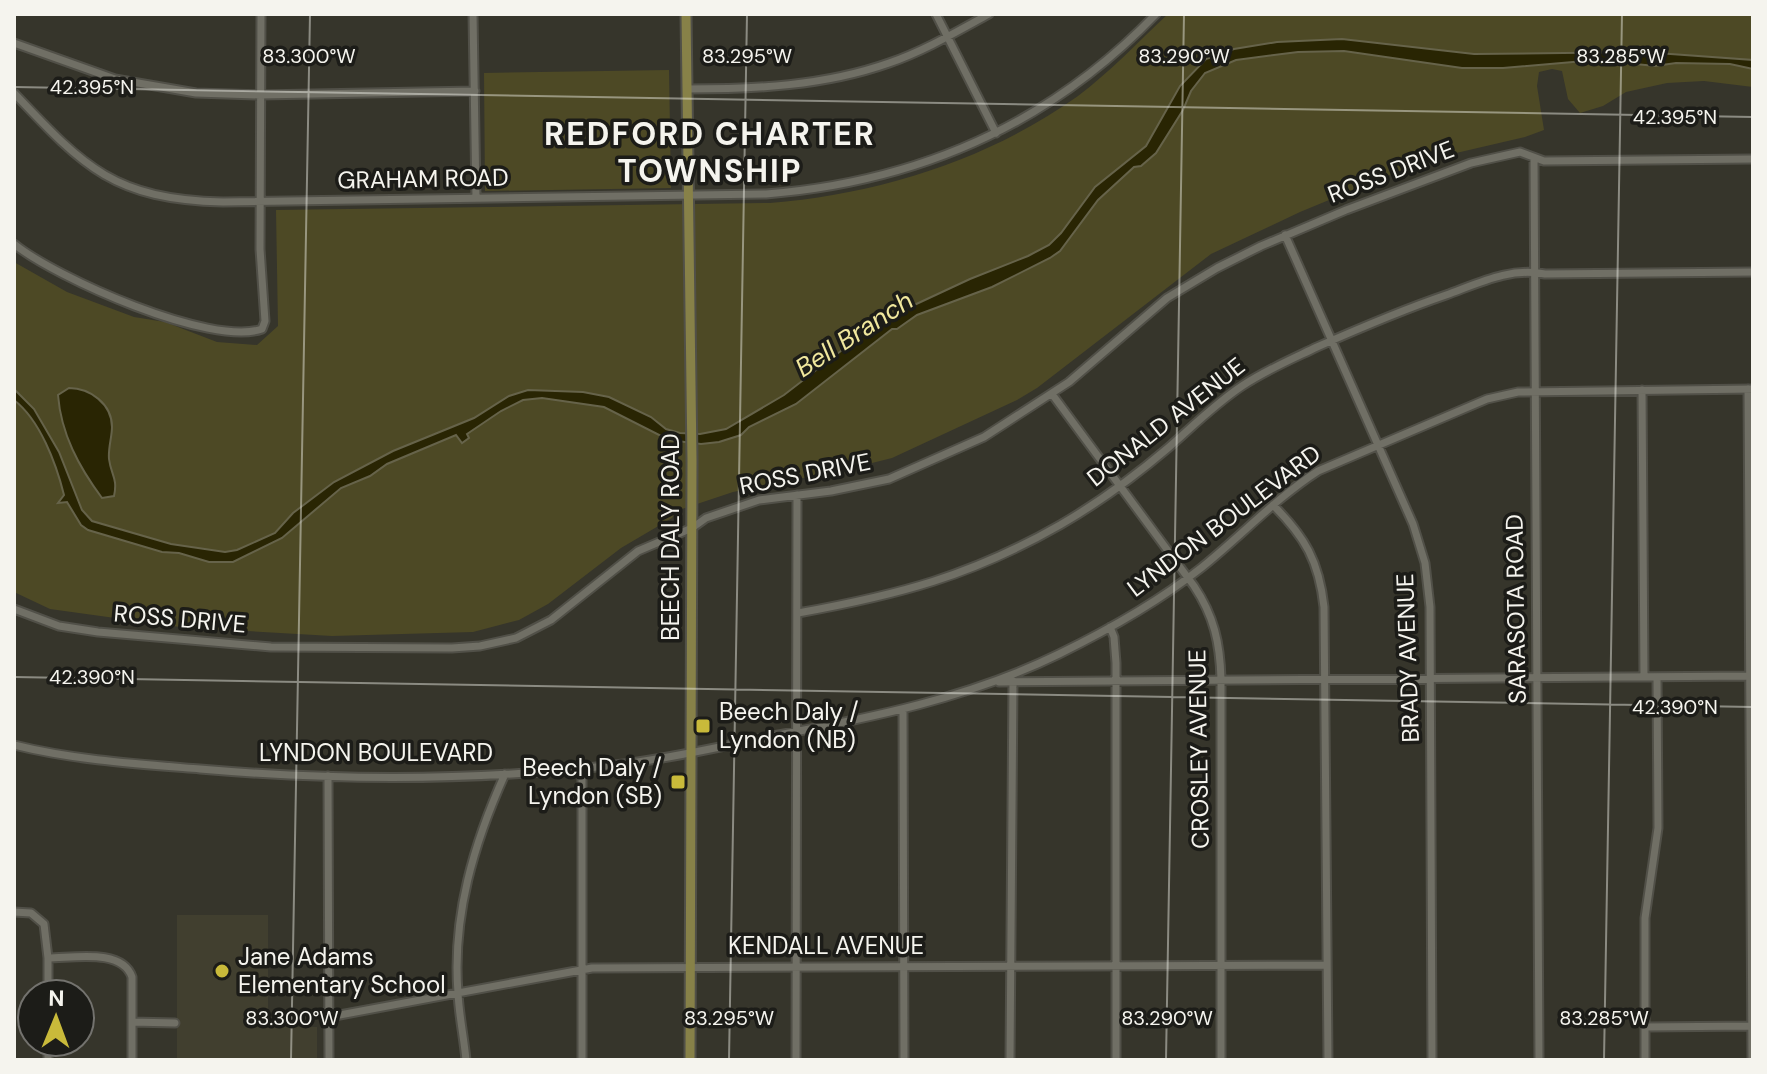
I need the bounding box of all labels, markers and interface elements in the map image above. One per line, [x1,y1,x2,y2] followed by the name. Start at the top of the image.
[262,43,356,69] text: 83.300°W
[702,43,792,69] text: 83.295°W
[1138,43,1230,69] text: 83.290°W
[1576,43,1666,69] text: 83.285°W
[50,74,134,100] text: 42.395°N
[1633,104,1717,130] text: 42.395°N
[544,113,876,192] district label: REDFORD CHARTER TOWNSHIP
[1323,133,1458,210] street label: ROSS DRIVE
[337,162,509,195] street label: GRAHAM ROAD
[789,283,919,385] water label: Bell Branch
[1080,350,1251,493] street label: DONALD AVENUE
[655,433,686,641] street label: BEECH DALY ROAD
[1121,438,1327,603] street label: LYNDON BOULEVARD
[737,446,873,501] street label: ROSS DRIVE
[1498,514,1533,704] street label: SARASOTA ROAD
[1389,573,1426,743] street label: BRADY AVENUE
[112,597,248,640] street label: ROSS DRIVE
[1181,649,1216,849] street label: CROSLEY AVENUE
[49,664,135,690] text: 42.390°N
[1632,694,1718,720] text: 42.390°N
[719,696,859,755] place label: Beech Daly / Lyndon (NB)
[694,717,712,735] marker: Beech Daly / Lyndon (NB)
[259,737,493,768] street label: LYNDON BOULEVARD
[522,752,662,811] place label: Beech Daly / Lyndon (SB)
[669,773,687,791] marker: Beech Daly / Lyndon (SB)
[728,930,924,961] street label: KENDALL AVENUE
[238,941,446,1000] place label: Jane Adams Elementary School
[213,962,231,980] marker: Jane Adams Elementary School
[16,978,96,1058] north arrow
[48,984,65,1013] text: N
[245,1005,339,1031] text: 83.300°W
[684,1005,774,1031] text: 83.295°W
[1121,1005,1213,1031] text: 83.290°W
[1559,1005,1649,1031] text: 83.285°W

